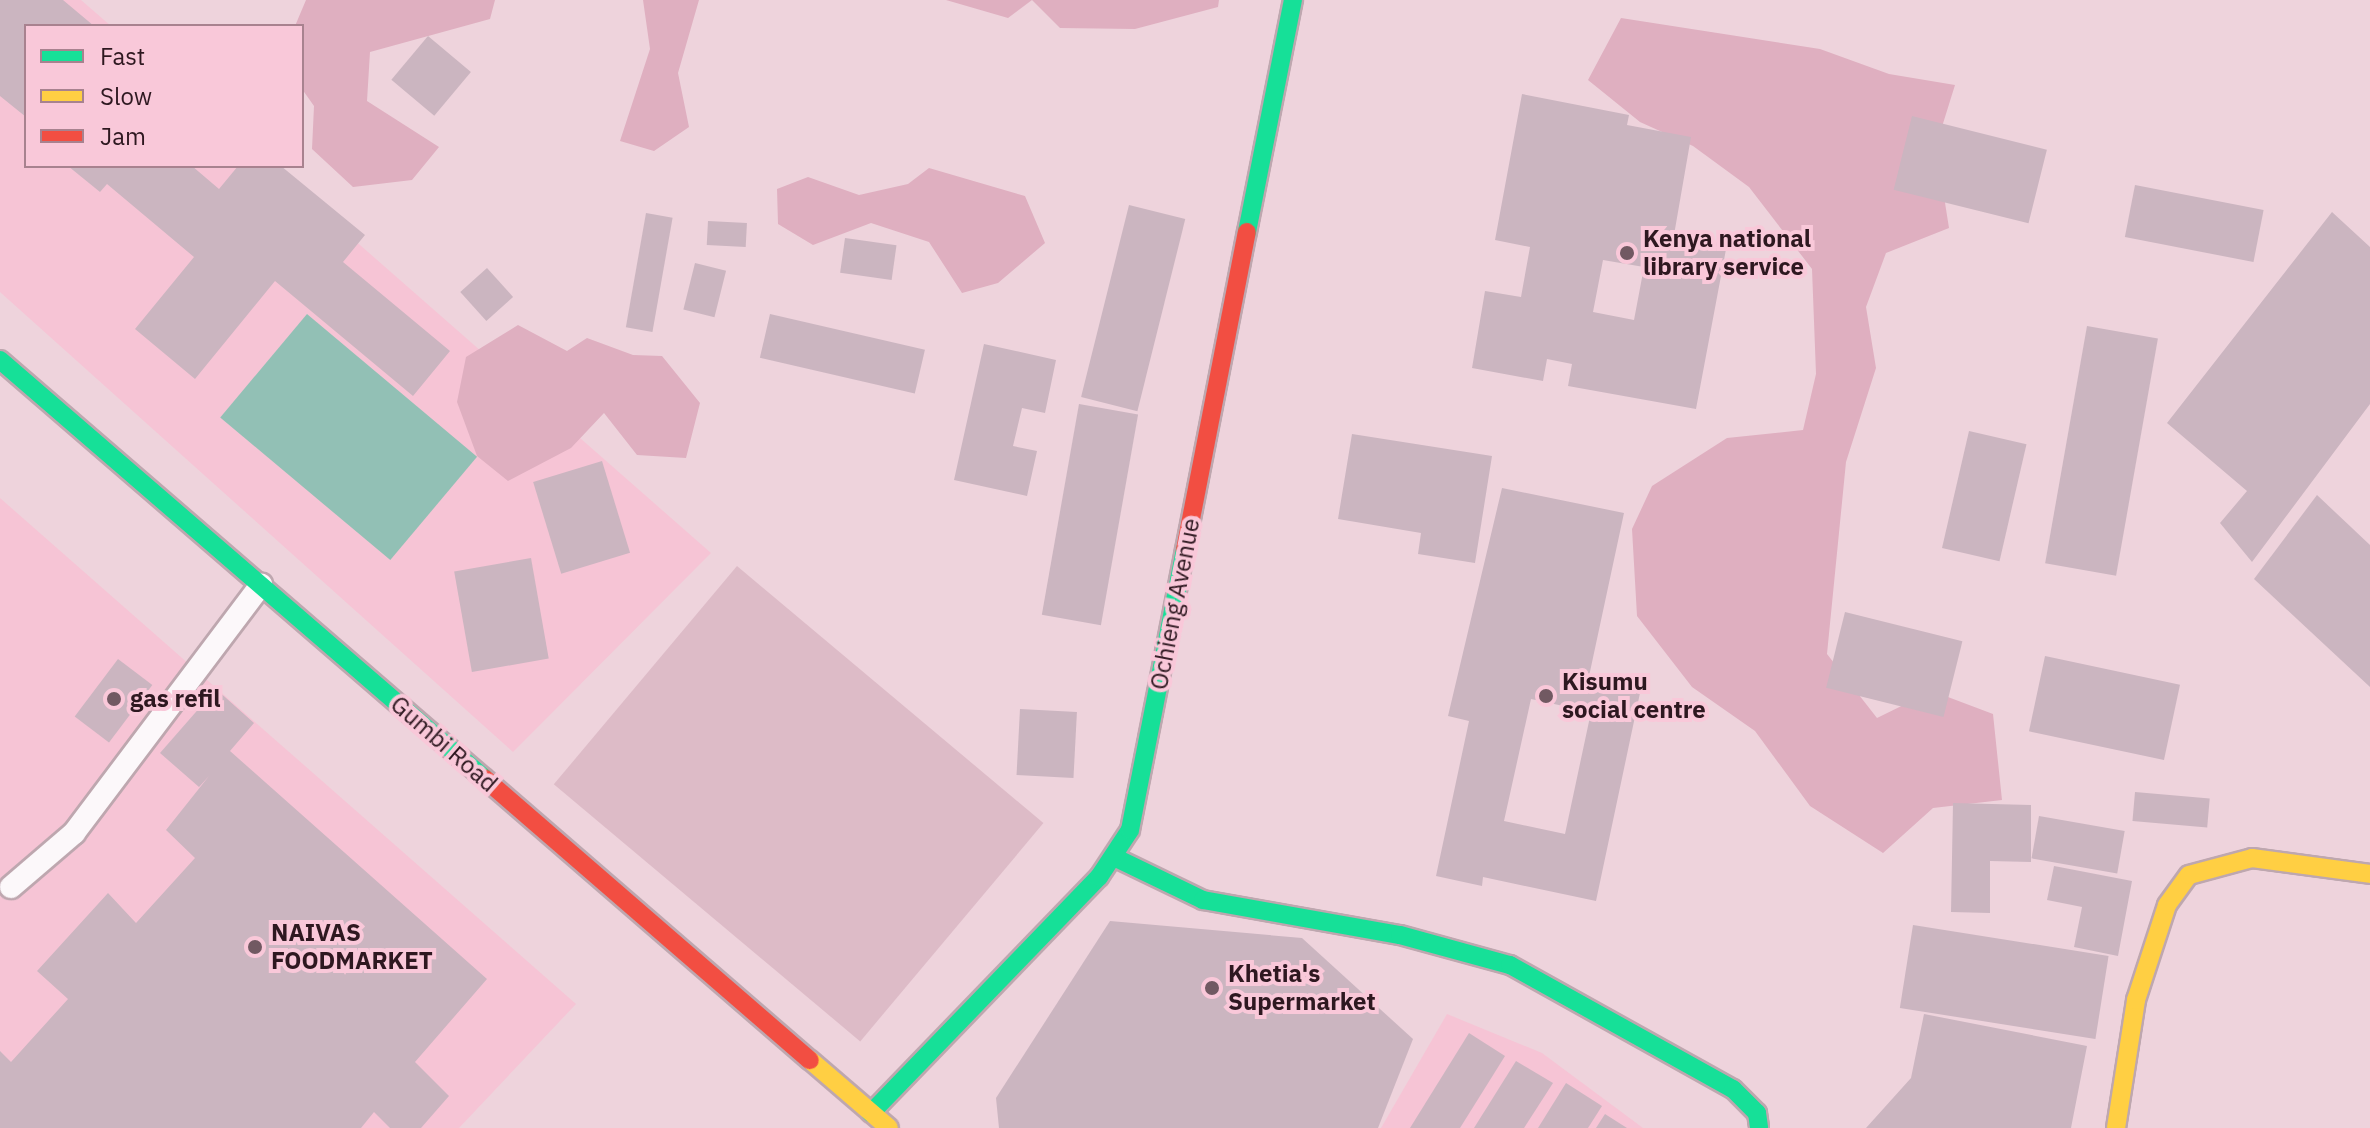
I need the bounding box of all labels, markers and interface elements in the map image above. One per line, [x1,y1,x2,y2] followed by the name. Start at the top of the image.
[24,24,304,168] legend
[100,40,145,72] text: Fast
[100,80,152,112] text: Slow
[100,120,146,152] text: Jam
[1643,225,1811,281] place label: Kenya national library service
[1618,244,1636,262] marker: Kenya national library service
[1144,516,1206,692] street label: Ochieng Avenue
[1562,668,1706,724] place label: Kisumu social centre
[130,685,220,713] place label: gas refil
[1537,687,1555,705] marker: Kisumu social centre
[105,690,123,708] marker: gas refil
[385,690,503,798] street label: Gumbi Road
[271,919,433,975] place label: NAIVAS FOODMARKET
[246,938,264,956] marker: NAIVAS FOODMARKET
[1228,960,1376,1016] place label: Khetia's Supermarket
[1203,979,1221,997] marker: Khetia's Supermarket

